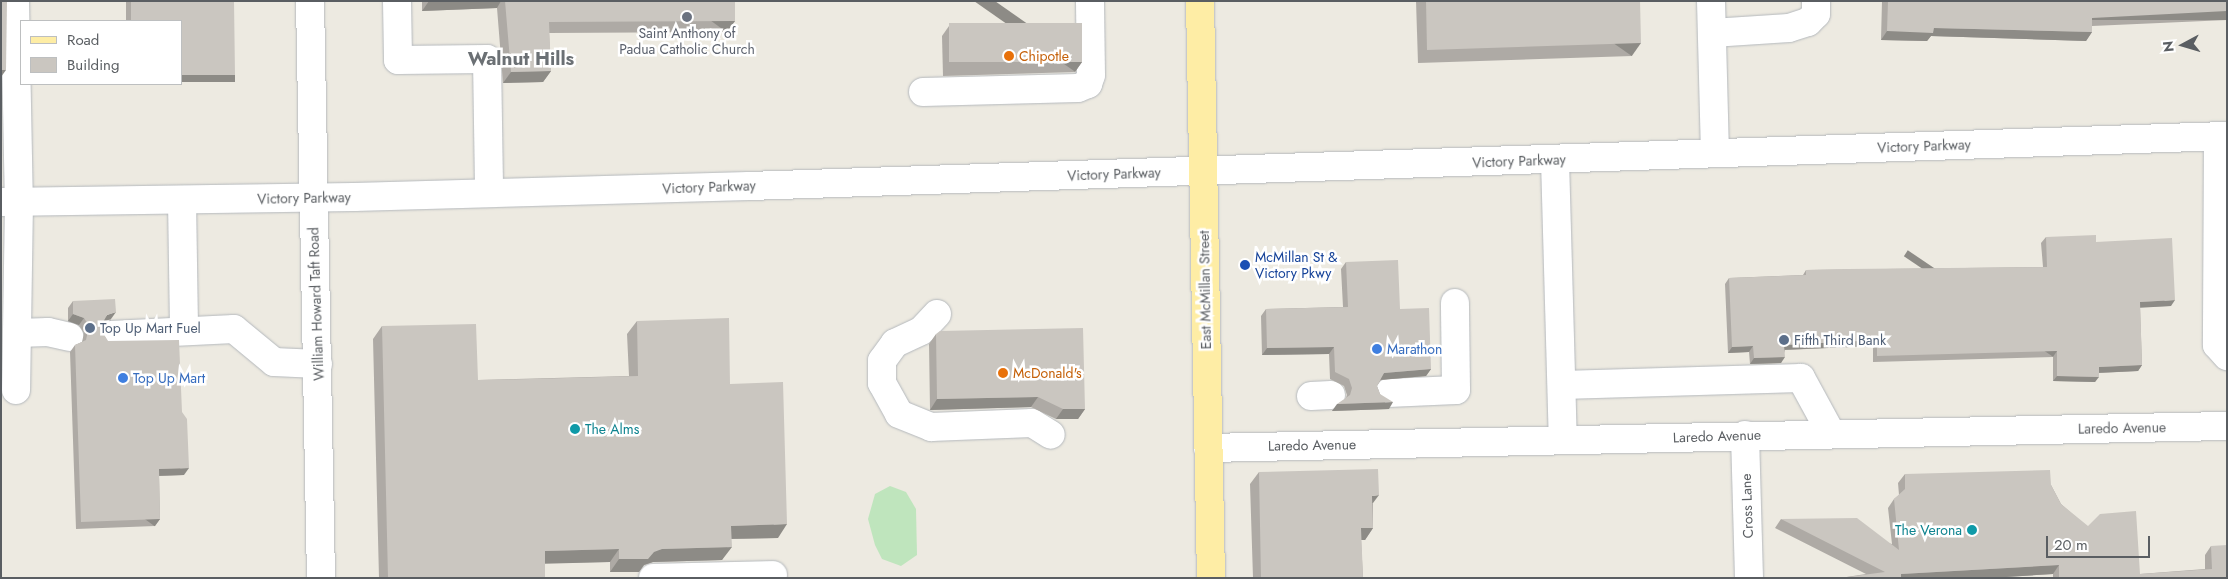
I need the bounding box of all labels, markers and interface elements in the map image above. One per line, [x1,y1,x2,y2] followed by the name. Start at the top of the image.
[681,11,693,23] marker: Saint Anthony of Padua Catholic Church
[20,20,182,85] legend
[2158,20,2208,70] north arrow
[619,25,755,58] place label: Saint Anthony of Padua Catholic Church
[67,29,99,51] text: Road
[2158,40,2179,53] text: N
[468,48,574,70] district label: Walnut Hills
[1019,48,1069,64] place label: Chipotle
[1003,50,1015,62] marker: Chipotle
[67,54,119,76] text: Building
[1877,136,1971,156] street label: Victory Parkway
[1472,151,1566,171] street label: Victory Parkway
[1067,164,1161,184] street label: Victory Parkway
[662,177,756,197] street label: Victory Parkway
[257,189,351,207] street label: Victory Parkway
[305,227,327,381] street label: William Howard Taft Road
[1196,230,1214,350] street label: East McMillan Street
[1255,249,1337,282] place label: McMillan St & Victory Pkwy
[1239,259,1251,271] marker: McMillan St & Victory Pkwy
[100,320,201,336] place label: Top Up Mart Fuel
[84,322,96,334] marker: Top Up Mart Fuel
[1794,332,1886,348] place label: Fifth Third Bank
[1778,334,1790,346] marker: Fifth Third Bank
[1387,341,1442,357] place label: Marathon
[1371,343,1383,355] marker: Marathon
[1013,365,1082,381] place label: McDonald's
[997,367,1009,379] marker: McDonald's
[133,370,205,386] place label: Top Up Mart
[117,372,129,384] marker: Top Up Mart
[2078,419,2166,437] street label: Laredo Avenue
[585,421,639,437] place label: The Alms
[569,423,581,435] marker: The Alms
[1673,426,1761,446] street label: Laredo Avenue
[1268,436,1356,454] street label: Laredo Avenue
[1737,473,1757,539] street label: Cross Lane
[1895,522,1962,538] place label: The Verona
[1966,524,1978,536] marker: The Verona
[2048,526,2152,558] scale bar
[2054,534,2088,556] text: 20 m

